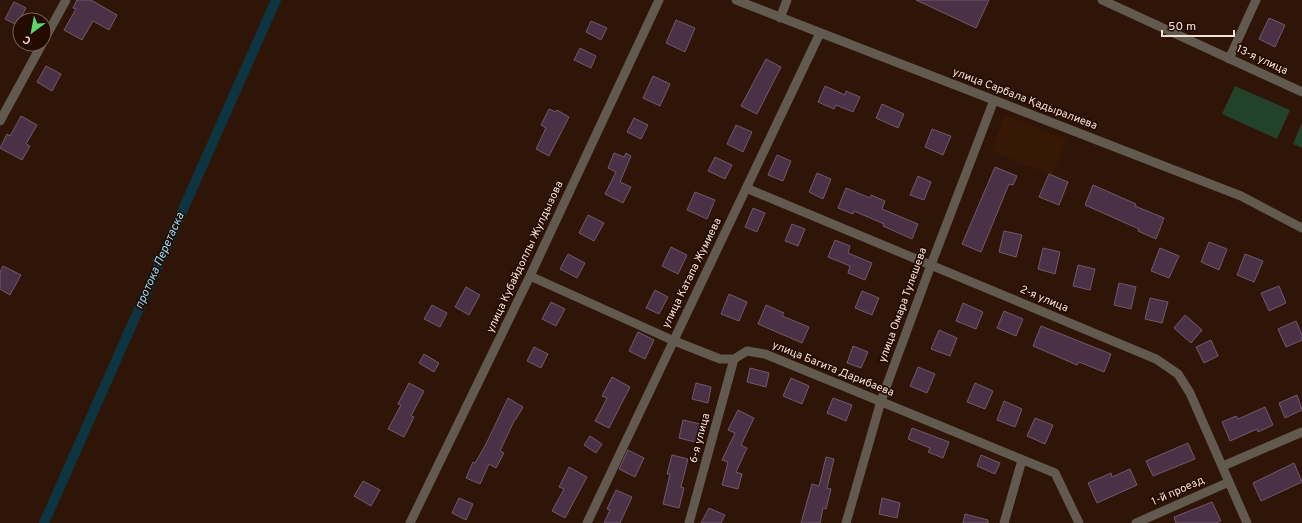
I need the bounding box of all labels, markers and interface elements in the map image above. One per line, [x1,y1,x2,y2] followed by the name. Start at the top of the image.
[12,12,52,52] north arrow
[1162,12,1234,38] scale bar
[1168,19,1196,35] text: 50 m
[21,32,34,47] text: С
[1234,42,1290,78] street label: 13-я улица
[951,65,1100,133] street label: улица Сарбала Қадыралиева
[484,179,567,335] street label: улица Кубайдоллы Жулдызова
[132,209,189,312] water label: протока Перетаска
[659,215,725,330] street label: улица Катапа Жумиева
[876,245,930,364] street label: улица Омара Тулешева
[1018,283,1071,316] street label: 2-я улица
[770,338,896,400] street label: улица Багита Дарибаева
[687,411,713,465] street label: 6-я улица
[1149,473,1207,509] street label: 1-й проезд

